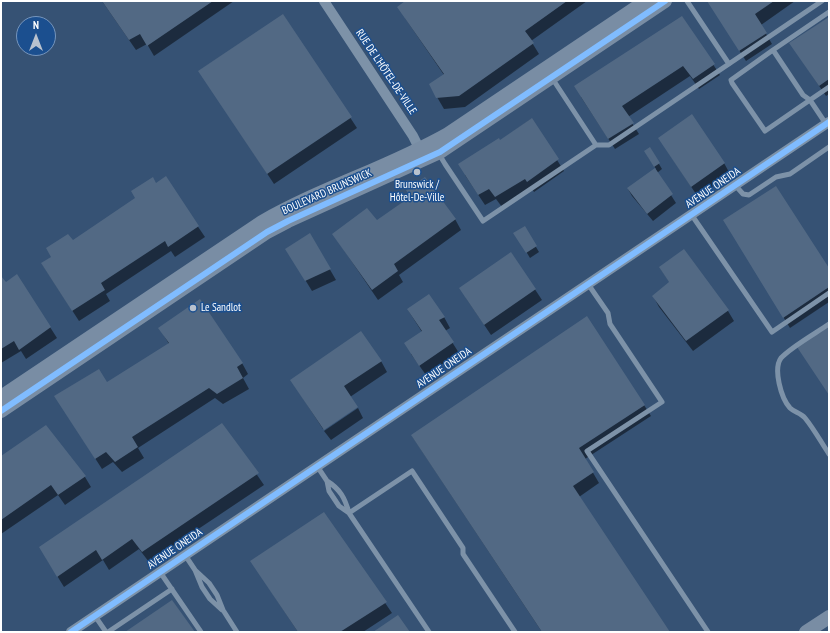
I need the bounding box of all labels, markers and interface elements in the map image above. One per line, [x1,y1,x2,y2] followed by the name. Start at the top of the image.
[16,16,56,56] north arrow
[33,18,39,32] text: N
[353,27,419,117] street label: RUE DE L'HÔTEL-DE-VILLE
[683,165,743,211] street label: AVENUE ONEIDA
[280,166,374,218] street label: BOULEVARD BRUNSWICK
[412,167,422,177] marker: Brunswick / Hôtel-De-Ville
[390,178,444,204] place label: Brunswick / Hôtel-De-Ville
[201,301,241,315] place label: Le Sandlot
[188,303,198,313] marker: Le Sandlot
[414,345,474,391] street label: AVENUE ONEIDA
[145,526,205,572] street label: AVENUE ONEIDA

